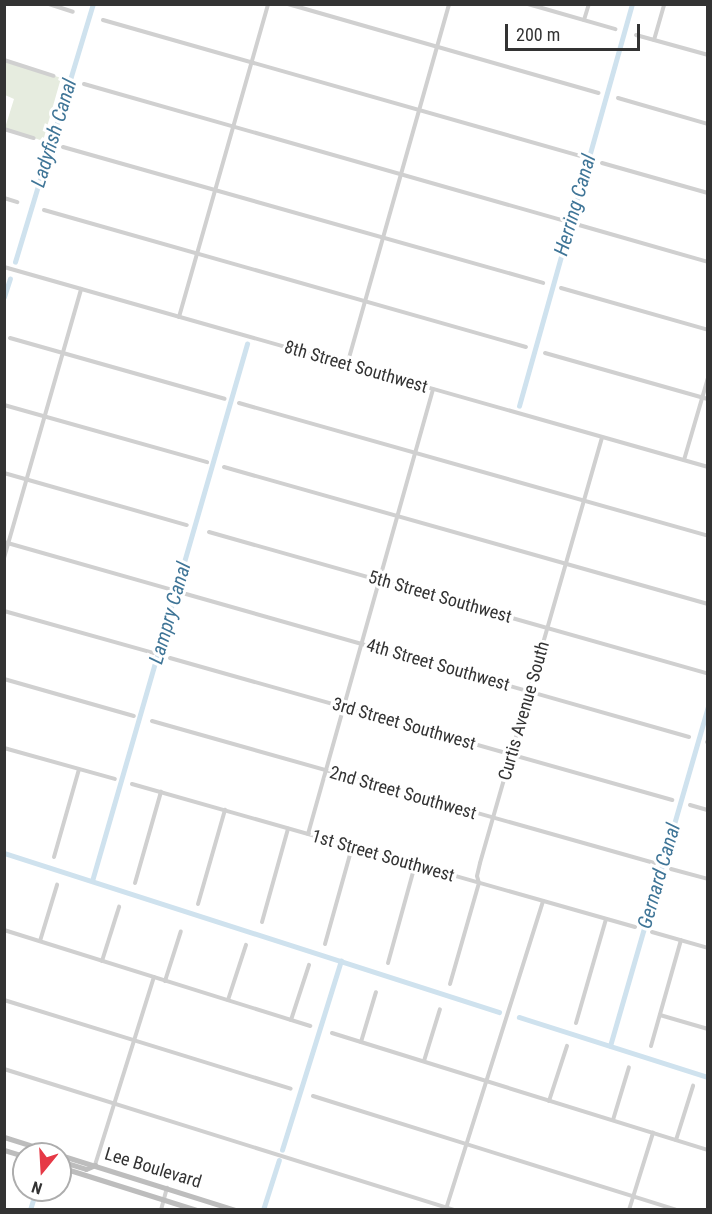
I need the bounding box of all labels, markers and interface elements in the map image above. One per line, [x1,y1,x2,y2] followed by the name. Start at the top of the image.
[508,12,643,50] scale bar
[516,24,560,45] text: 200 m
[26,76,82,190] water label: Ladyfish Canal
[549,152,601,258] water label: Herring Canal
[282,336,430,398] street label: 8th Street Southwest
[144,559,196,667] water label: Lampry Canal
[366,566,514,628] street label: 5th Street Southwest
[364,634,512,696] street label: 4th Street Southwest
[494,639,554,783] street label: Curtis Avenue South
[330,693,478,755] street label: 3rd Street Southwest
[327,762,479,824] street label: 2nd Street Southwest
[633,821,685,931] water label: Gernard Canal
[309,825,457,887] street label: 1st Street Southwest
[12,1142,72,1202] north arrow
[102,1143,204,1193] street label: Lee Boulevard
[29,1177,45,1198] text: N

